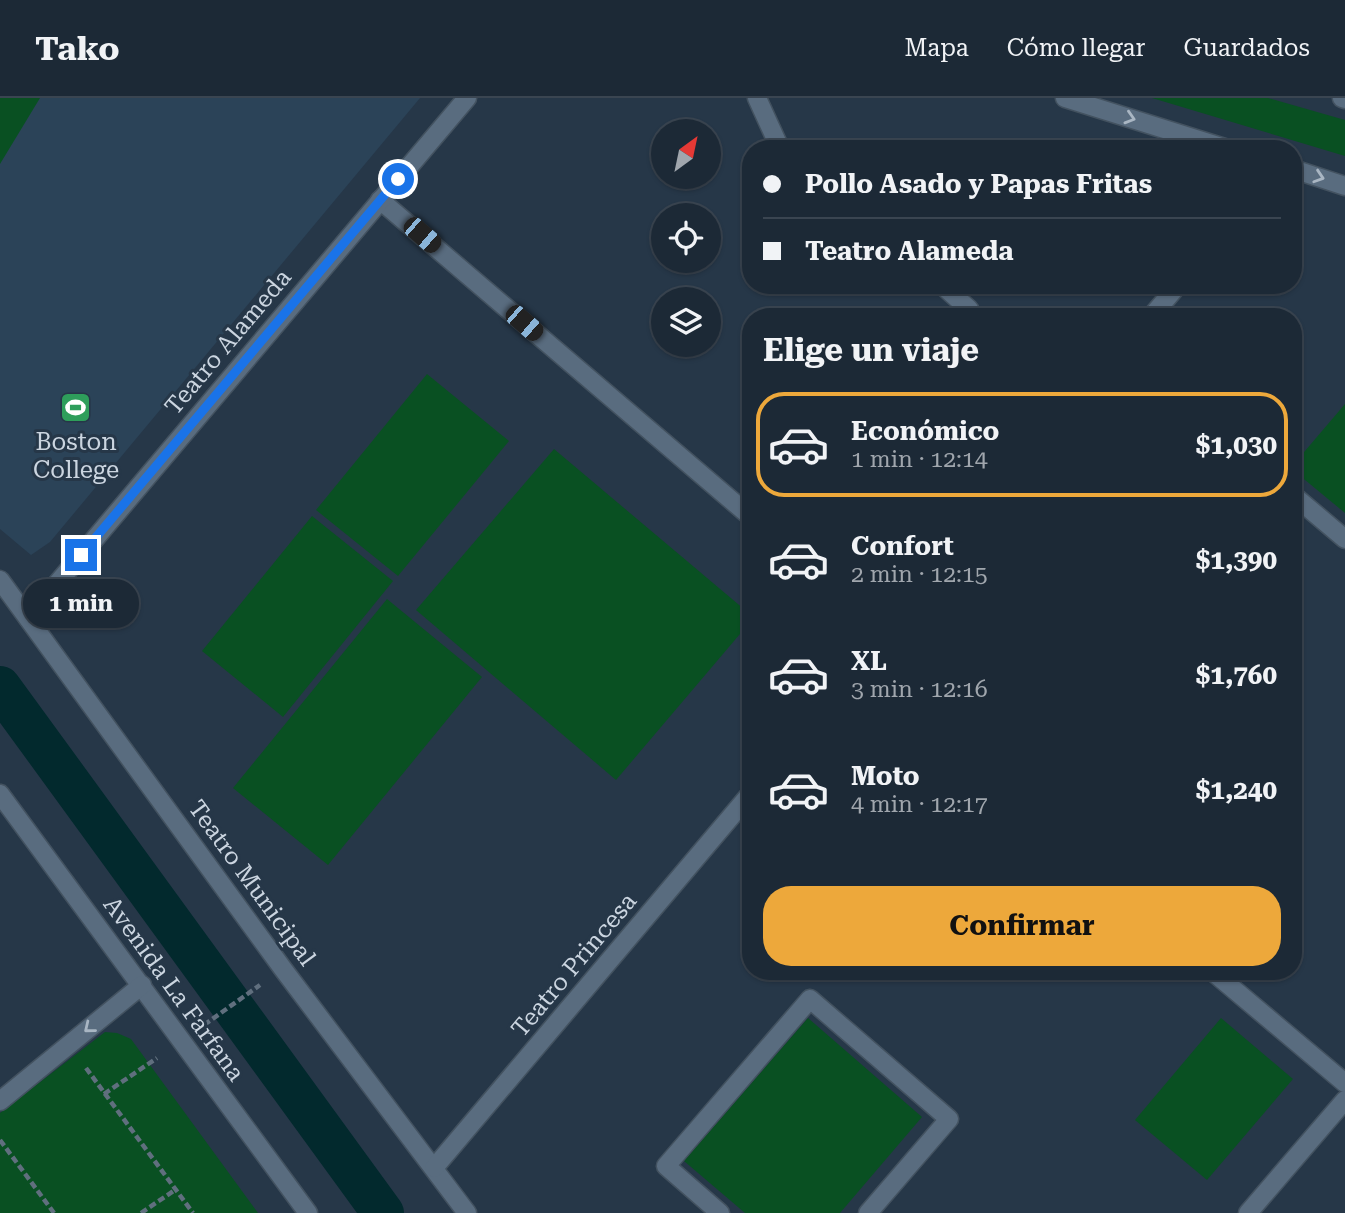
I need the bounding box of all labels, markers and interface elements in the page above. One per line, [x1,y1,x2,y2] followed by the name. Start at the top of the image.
[35,29,120,68] text: Tako
[905,34,969,62] text: Mapa
[1007,34,1145,62] text: Cómo llegar
[1183,34,1310,62] text: Guardados
[1123,110,1135,125] one-way arrow
[651,119,721,189] north arrow
[651,119,721,357] map controls
[382,163,414,195] route start
[805,169,1152,199] text: Pollo Asado y Papas Fritas
[1313,169,1325,184] one-way arrow
[651,203,721,273] button: locate
[400,213,445,257] car
[805,236,1014,266] text: Teatro Alameda
[159,264,297,420] street label: Teatro Alameda
[651,287,721,357] button: layers
[502,301,547,345] car
[763,331,979,369] text: Elige un viaje
[59,391,93,425] sports icon: Boston College
[767,413,830,476] icon: car
[851,416,999,446] text: Económico
[33,428,119,484] place label: Boston College
[1196,430,1277,460] text: $1,030
[851,446,988,473] text: 1 min · 12:14
[767,528,830,591] icon: car
[851,531,954,561] text: Confort
[65,539,97,571] route end
[1196,545,1277,575] text: $1,390
[851,561,988,588] text: 2 min · 12:15
[23,580,139,628] callout: 1 min
[49,590,113,617] text: 1 min
[767,643,830,706] icon: car
[851,646,887,676] text: XL
[1196,660,1277,690] text: $1,760
[851,676,988,703] text: 3 min · 12:16
[767,758,830,821] icon: car
[851,761,920,791] text: Moto
[1196,775,1277,805] text: $1,240
[851,791,988,818] text: 4 min · 12:17
[183,795,321,971] street label: Teatro Municipal
[763,886,1281,966] button: Confirmar
[506,887,642,1043] street label: Teatro Princesa
[98,891,250,1087] street label: Avenida La Farfana
[84,1020,96,1033] one-way arrow

